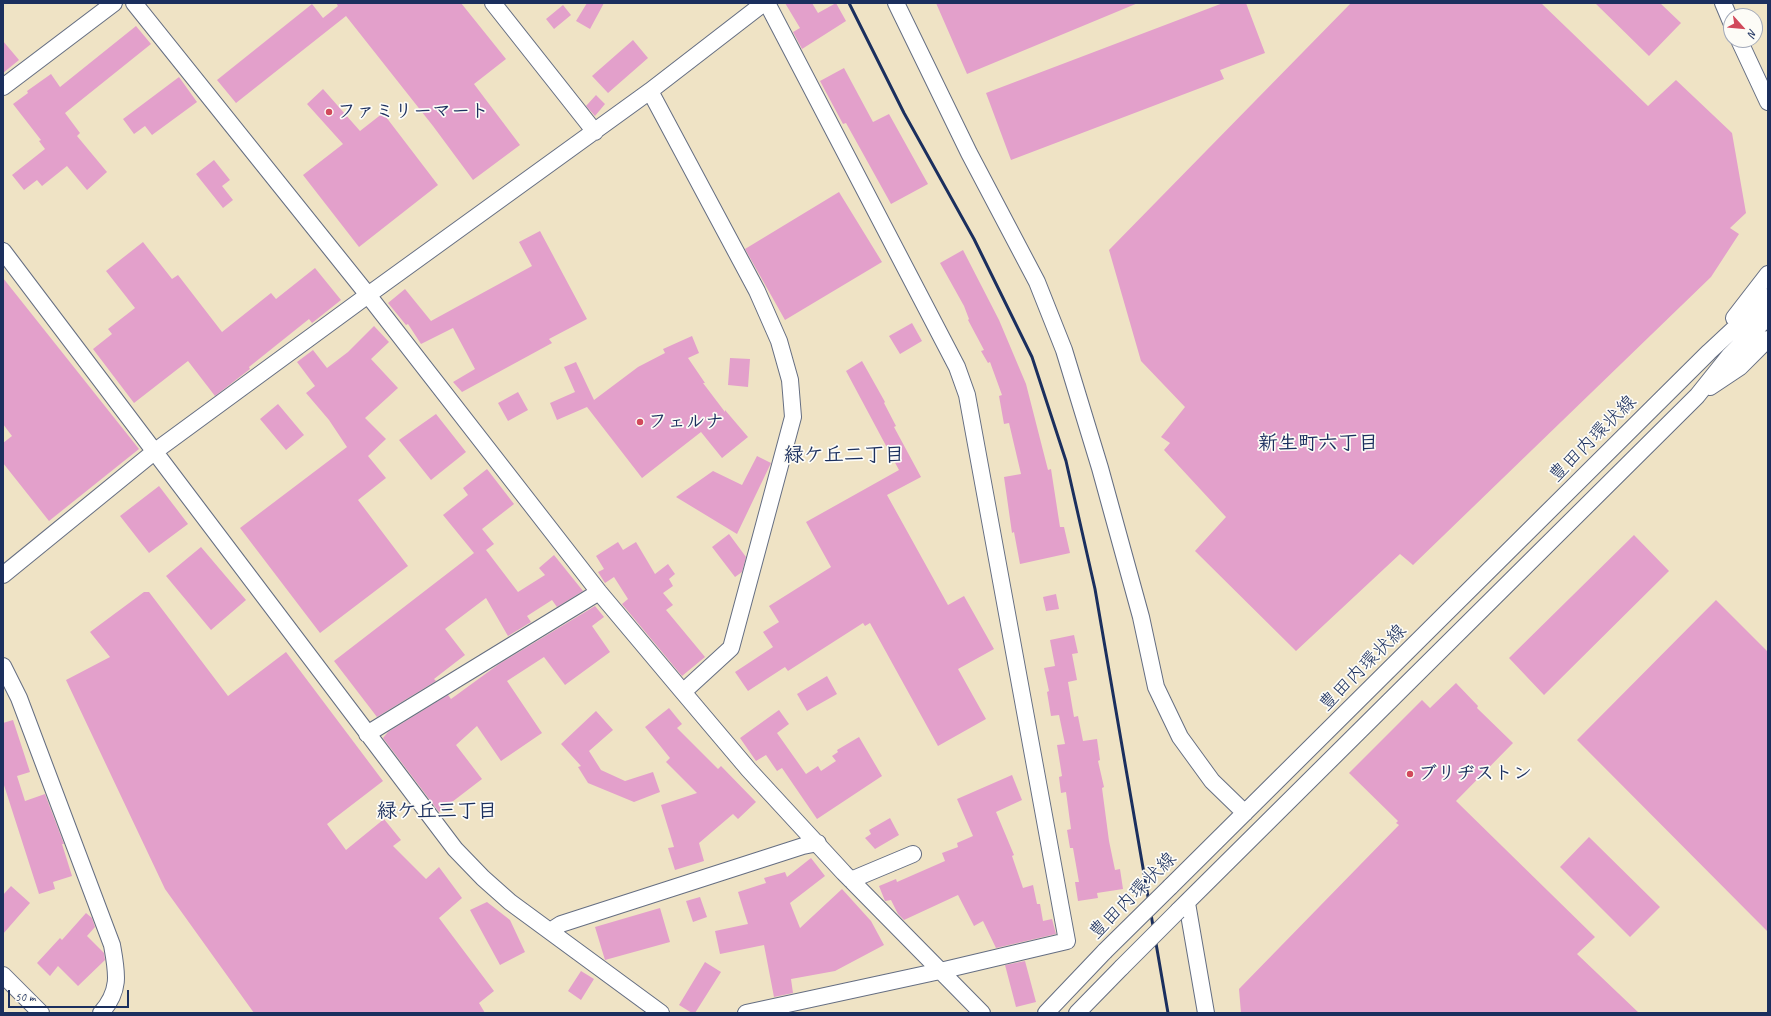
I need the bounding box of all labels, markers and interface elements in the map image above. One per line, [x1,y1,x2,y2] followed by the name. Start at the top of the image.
[1723,8,1763,48] north arrow
[1745,27,1761,39] text: N
[337,101,489,123] place label: ファミリーマート
[324,107,334,117] marker: ファミリーマート
[1545,391,1641,487] street label: 豊田内環状線
[648,411,724,433] place label: フェルナ
[635,417,645,427] marker: フェルナ
[1258,432,1378,456] district label: 新生町六丁目
[784,444,904,468] district label: 緑ケ丘二丁目
[1315,620,1411,716] street label: 豊田内環状線
[1418,763,1532,785] place label: ブリヂストン
[1405,769,1415,779] marker: ブリヂストン
[377,800,497,824] district label: 緑ケ丘三丁目
[1085,848,1181,944] street label: 豊田内環状線
[10,982,131,1008] scale bar
[15,989,35,1005] text: 50 m

